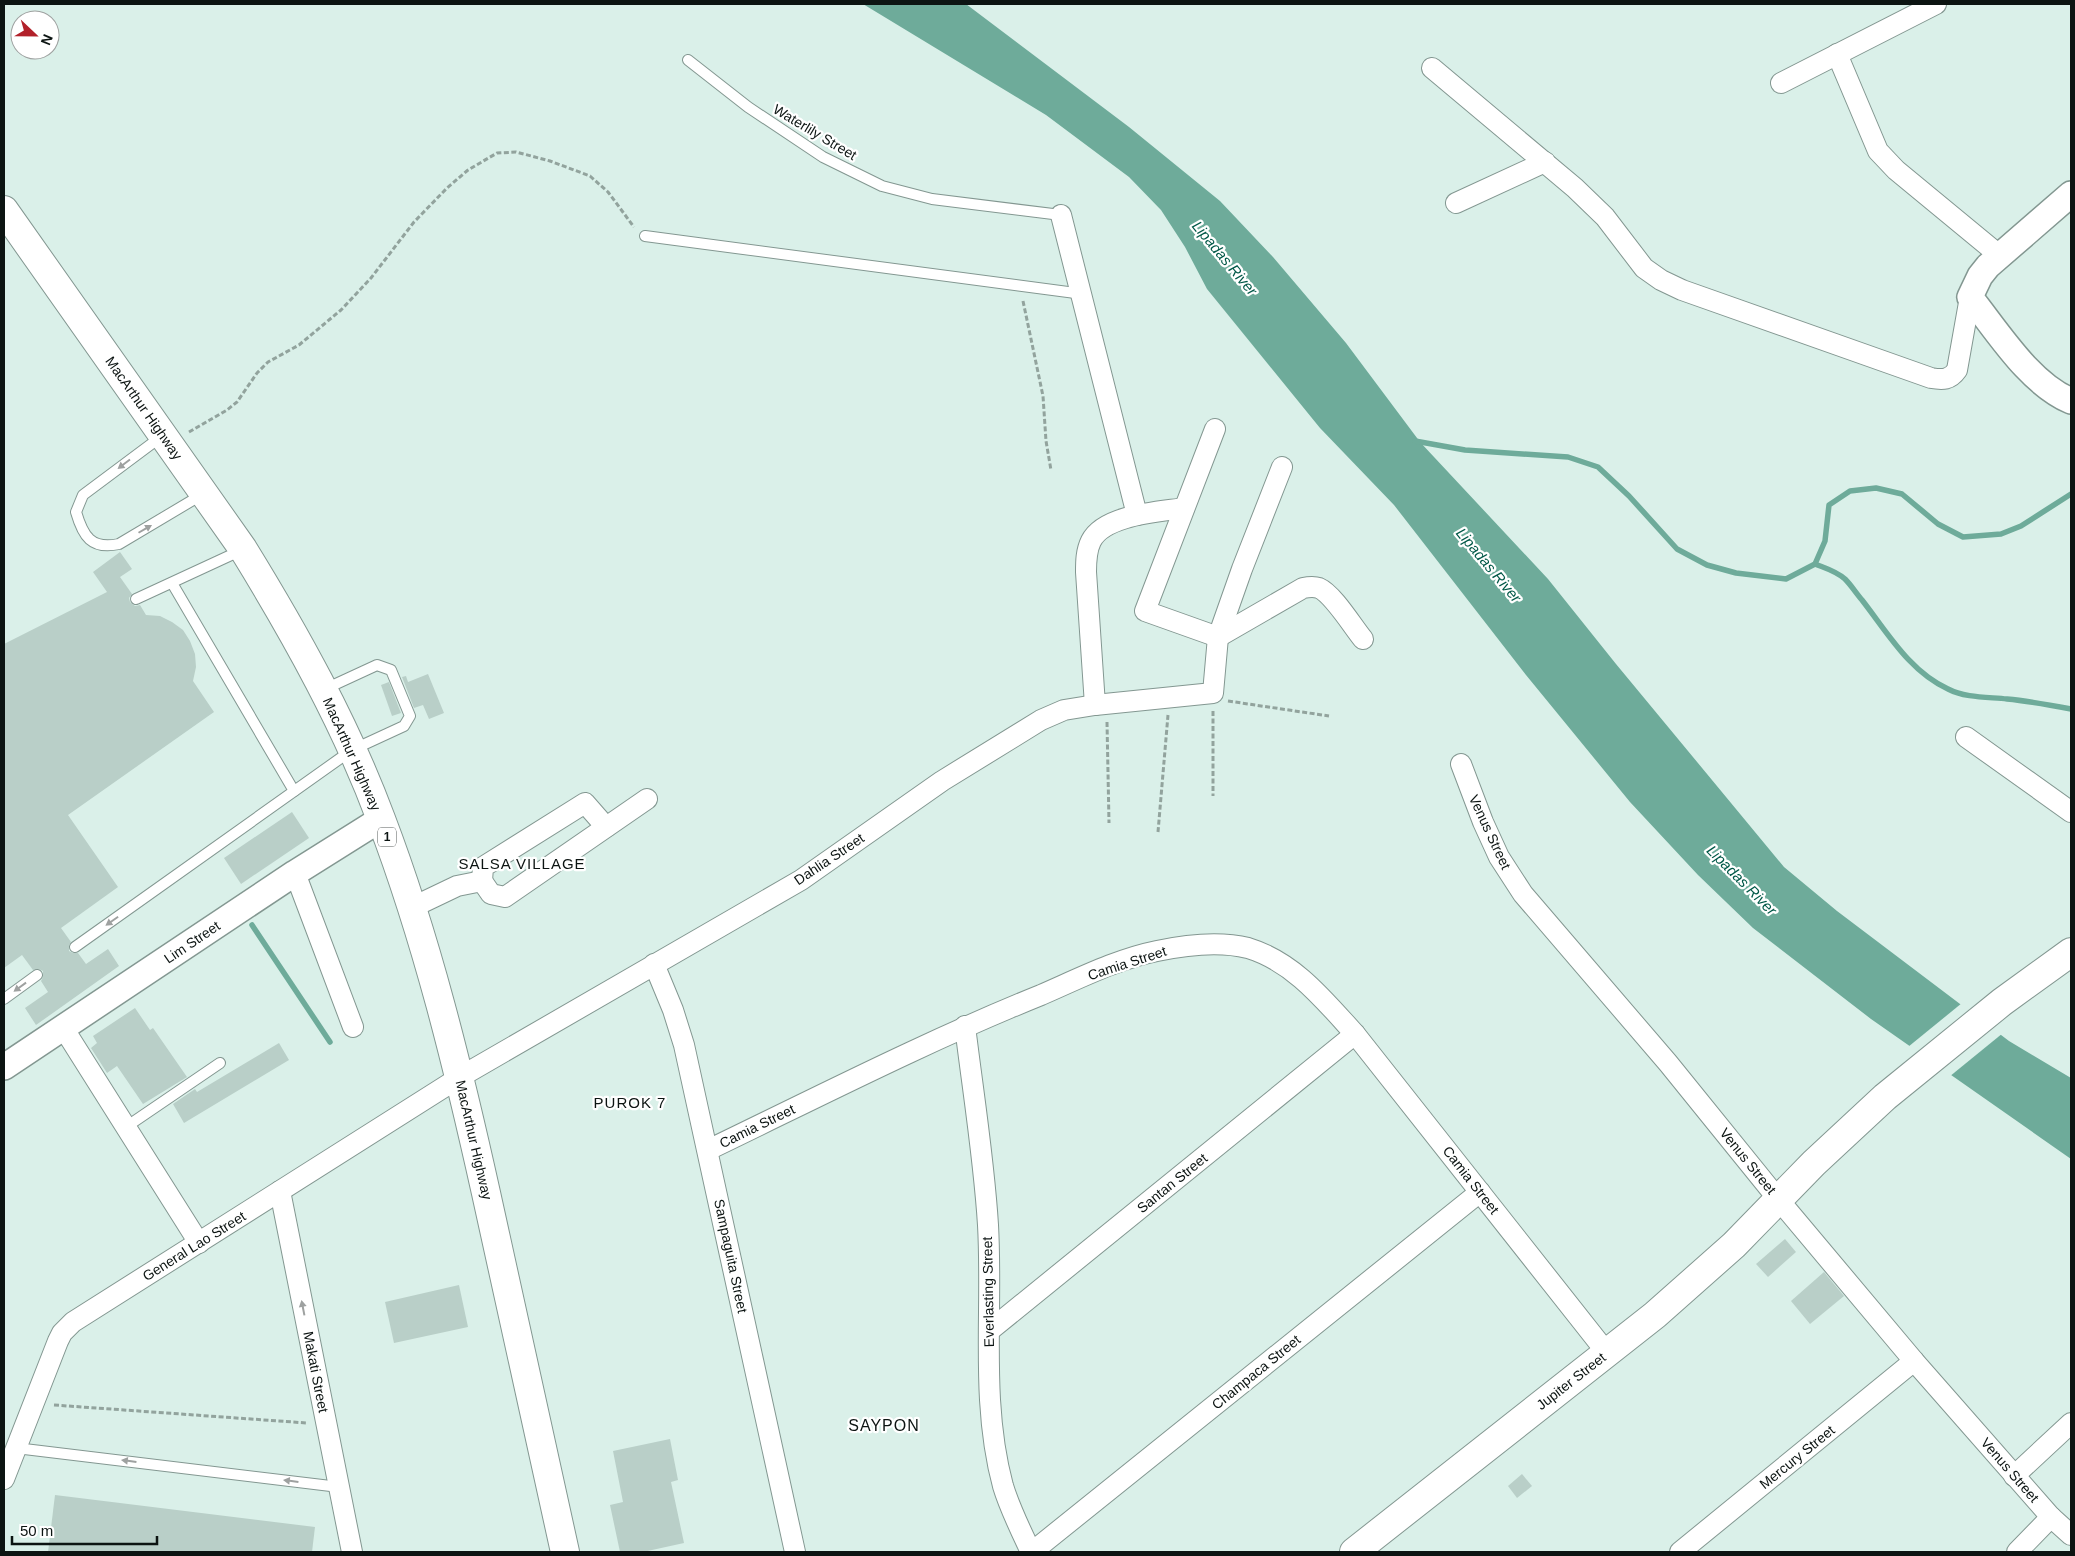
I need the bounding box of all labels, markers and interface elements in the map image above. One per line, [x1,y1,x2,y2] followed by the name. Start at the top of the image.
[10,10,60,60] north arrow
[38,32,56,48] text: N
[770,101,860,163] street label: Waterlily Street
[1189,217,1262,299] water label: Lipadas River
[102,353,186,463] street label: MacArthur Highway
[118,459,131,470] one-way arrow
[138,524,152,533] one-way arrow
[1453,524,1526,606] water label: Lipadas River
[320,695,384,813] street label: MacArthur Highway
[1466,792,1514,872] street label: Venus Street
[378,828,396,846] road number: 1
[791,830,867,888] street label: Dahlia Street
[1704,842,1781,919] water label: Lipadas River
[458,855,586,872] district label: SALSA VILLAGE
[105,916,119,926] one-way arrow
[161,917,223,966] street label: Lim Street
[1086,943,1168,983] street label: Camia Street
[13,982,27,992] one-way arrow
[452,1079,496,1201] street label: MacArthur Highway
[594,1094,666,1111] district label: PUROK 7
[717,1101,797,1151] street label: Camia Street
[1717,1125,1780,1197] street label: Venus Street
[1440,1143,1503,1217] street label: Camia Street
[1134,1150,1210,1216] street label: Santan Street
[711,1198,751,1314] street label: Sampaguita Street
[140,1208,248,1284] street label: General Lao Street
[979,1237,997,1347] street label: Everlasting Street
[299,1300,307,1315] one-way arrow
[300,1330,332,1414] street label: Makati Street
[1209,1331,1303,1413] street label: Champaca Street
[1533,1349,1609,1413] street label: Jupiter Street
[848,1417,920,1434] district label: SAYPON
[1756,1422,1838,1492] street label: Mercury Street
[1978,1434,2042,1506] street label: Venus Street
[121,1457,137,1465] one-way arrow
[282,1477,298,1485] one-way arrow
[12,1514,158,1546] scale bar
[20,1522,53,1539] text: 50 m

